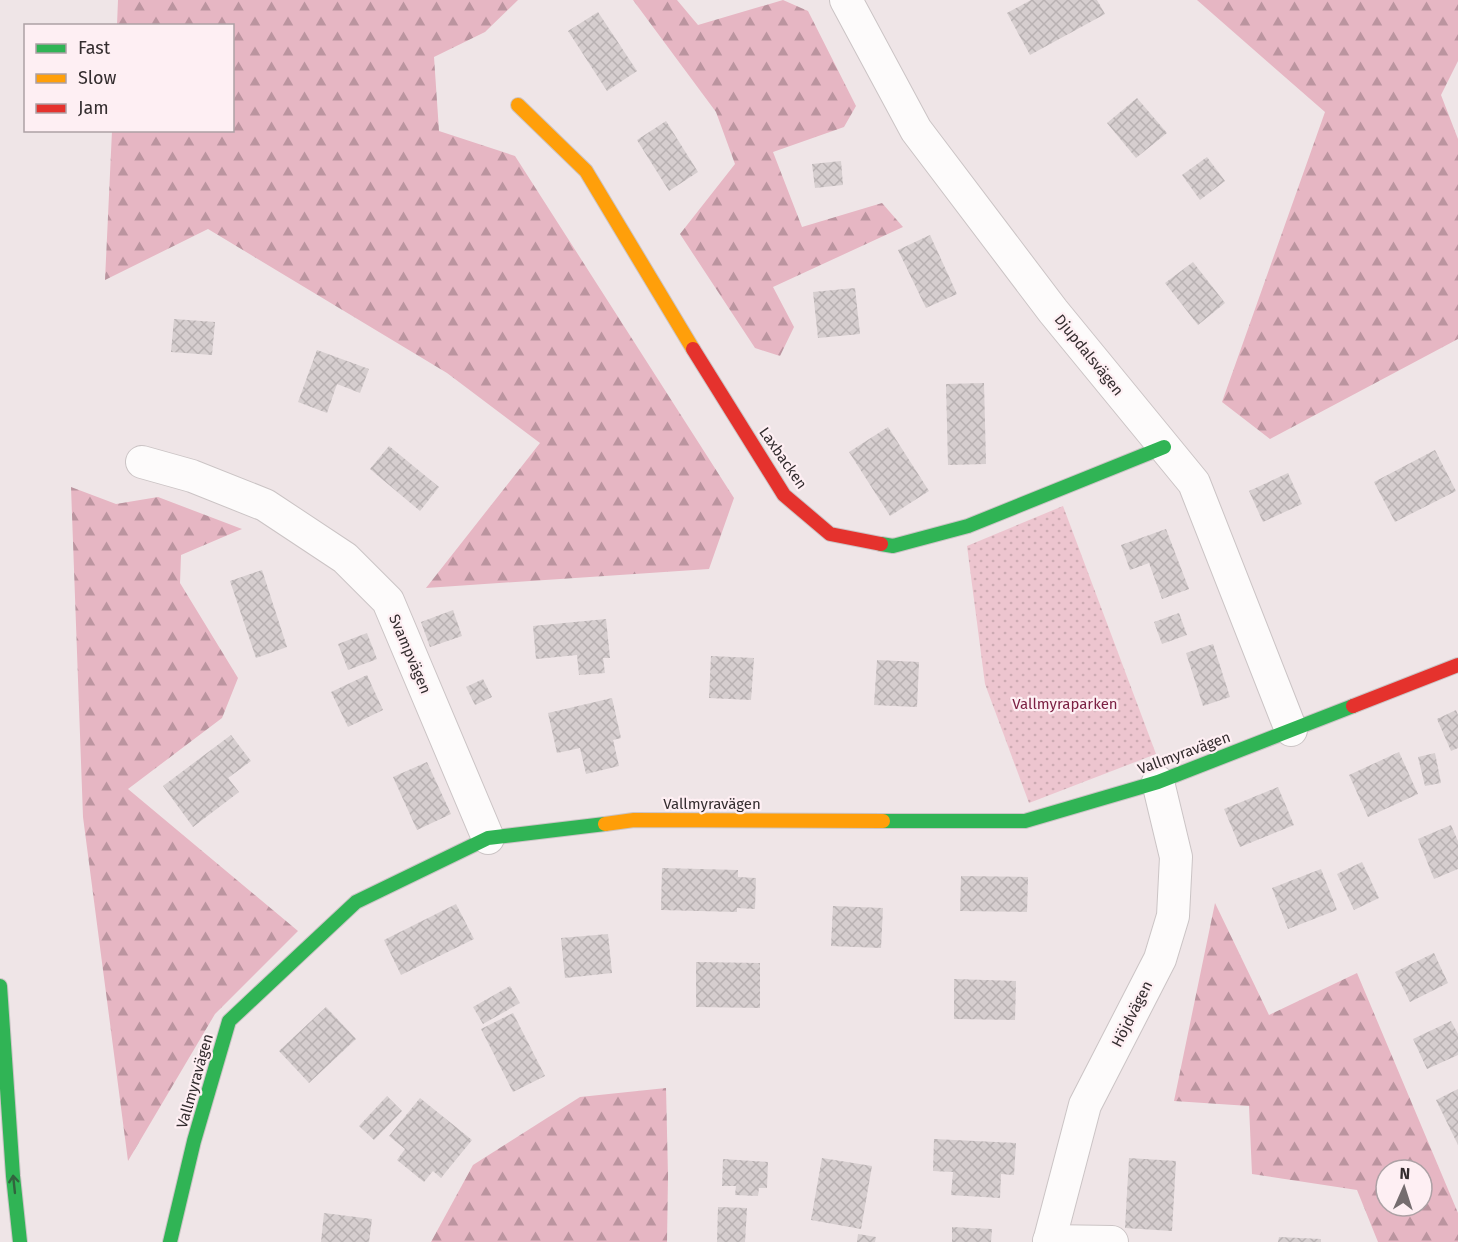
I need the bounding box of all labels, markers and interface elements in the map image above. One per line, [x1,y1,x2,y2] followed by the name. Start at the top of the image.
[24,24,234,132] legend
[78,37,111,59] text: Fast
[78,67,117,89] text: Slow
[78,97,109,119] text: Jam
[1051,311,1127,399] street label: Djupdalsvägen
[755,424,811,492] street label: Laxbacken
[385,611,435,697] street label: Svampvägen
[1012,695,1118,713] park label: Vallmyraparken
[1135,728,1233,778] street label: Vallmyravägen
[663,795,761,813] street label: Vallmyravägen
[1108,978,1156,1050] street label: Höjdvägen
[173,1032,217,1130] street label: Vallmyravägen
[1374,1158,1434,1218] north arrow
[1399,1164,1411,1183] text: N
[8,1174,19,1194] one-way arrow

